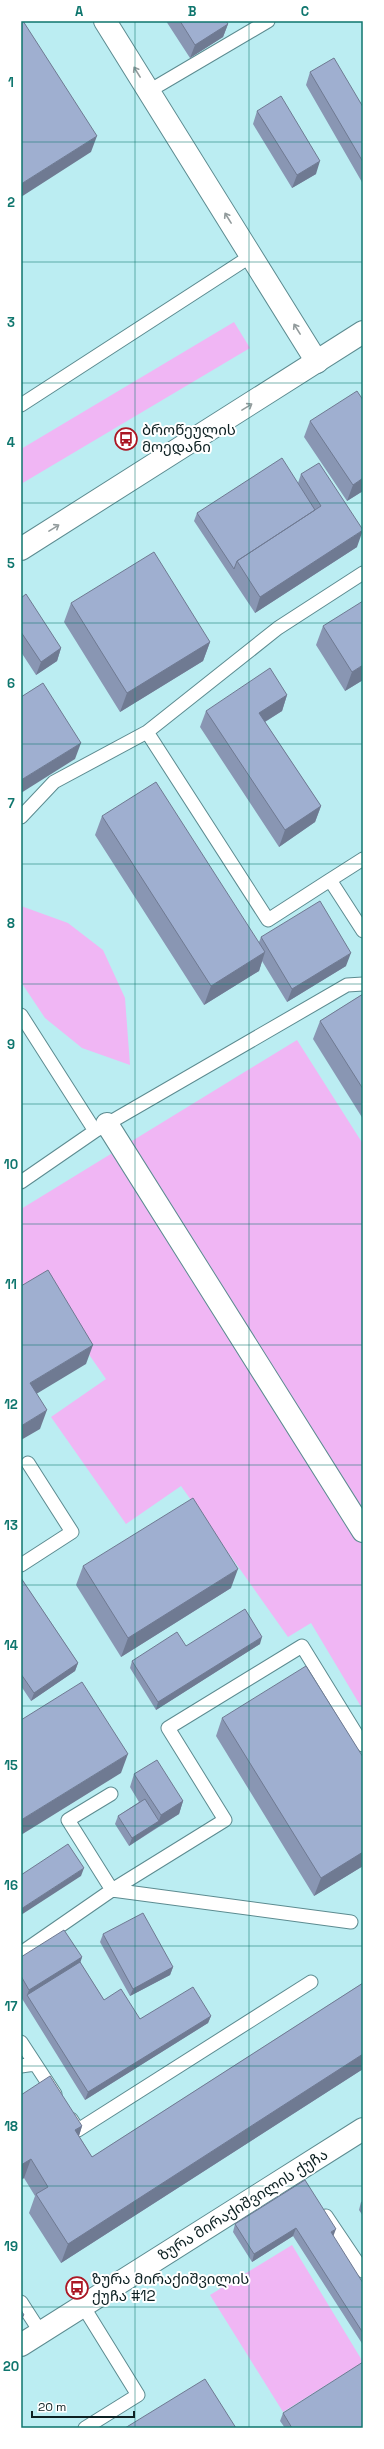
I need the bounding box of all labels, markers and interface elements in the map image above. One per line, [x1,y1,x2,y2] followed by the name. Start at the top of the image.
[75,3,84,20] text: A
[188,3,197,20] text: B
[301,3,309,20] text: C
[133,66,141,78] one-way arrow
[8,74,14,91] text: 1
[7,194,15,211] text: 2
[224,213,233,224] one-way arrow
[7,314,15,331] text: 3
[292,323,300,335] one-way arrow
[241,402,253,410] one-way arrow
[142,420,236,456] place label: ბროწეულის მოედანი
[113,426,139,452] bus stop icon: ბროწეულის მოედანი
[7,434,15,451] text: 4
[48,524,60,532] one-way arrow
[7,555,15,572] text: 5
[7,675,15,692] text: 6
[7,795,15,812] text: 7
[7,915,15,932] text: 8
[7,1036,15,1053] text: 9
[4,1156,18,1173] text: 10
[5,1276,17,1293] text: 11
[4,1396,18,1413] text: 12
[4,1517,18,1534] text: 13
[4,1637,18,1654] text: 14
[4,1757,18,1774] text: 15
[4,1877,18,1894] text: 16
[4,1998,18,2015] text: 17
[4,2118,18,2135] text: 18
[154,2145,331,2265] street label: ზურა მირაქიშვილის ქუჩა
[4,2238,18,2255] text: 19
[92,2269,249,2305] place label: ზურა მირაქიშვილის ქუჩა #12
[64,2275,90,2301] bus stop icon: ზურა მირაქიშვილის ქუჩა #12
[3,2358,19,2375] text: 20
[32,2393,134,2419] scale bar
[38,2399,66,2415] text: 20 m

